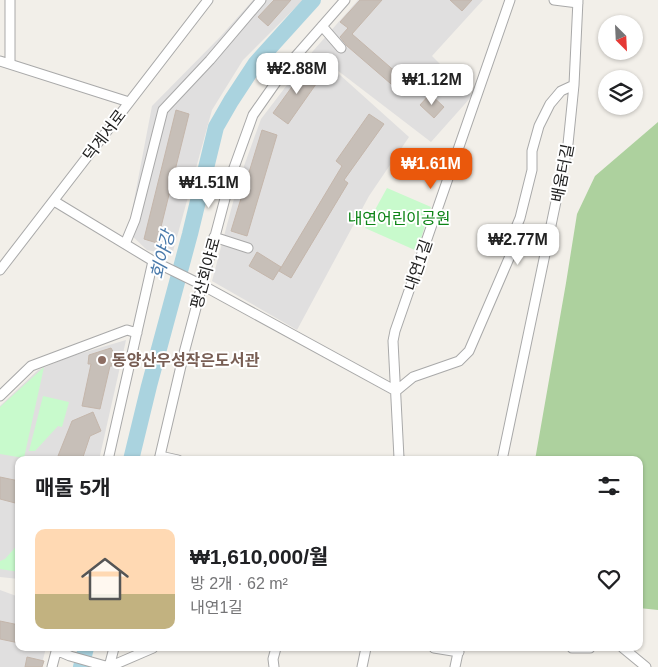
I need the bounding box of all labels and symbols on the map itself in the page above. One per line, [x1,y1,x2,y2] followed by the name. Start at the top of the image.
[598,15,642,60] north arrow
[256,52,338,95] pin: ₩2.88M
[391,64,473,106] pin: ₩1.12M
[80,106,129,164] street label: 덕계서로
[549,143,576,204] street label: 배움터길
[390,148,472,190] pin: ₩1.61M
[168,166,250,209] pin: ₩1.51M
[347,210,451,227] park label: 내연어린이공원
[477,224,559,266] pin: ₩2.77M
[147,226,179,282] water label: 회야강
[188,235,223,311] street label: 평산회야로
[402,237,435,293] street label: 내연1길
[112,352,259,369] place label: 동양산우성작은도서관
[96,354,108,366] marker: 동양산우성작은도서관

